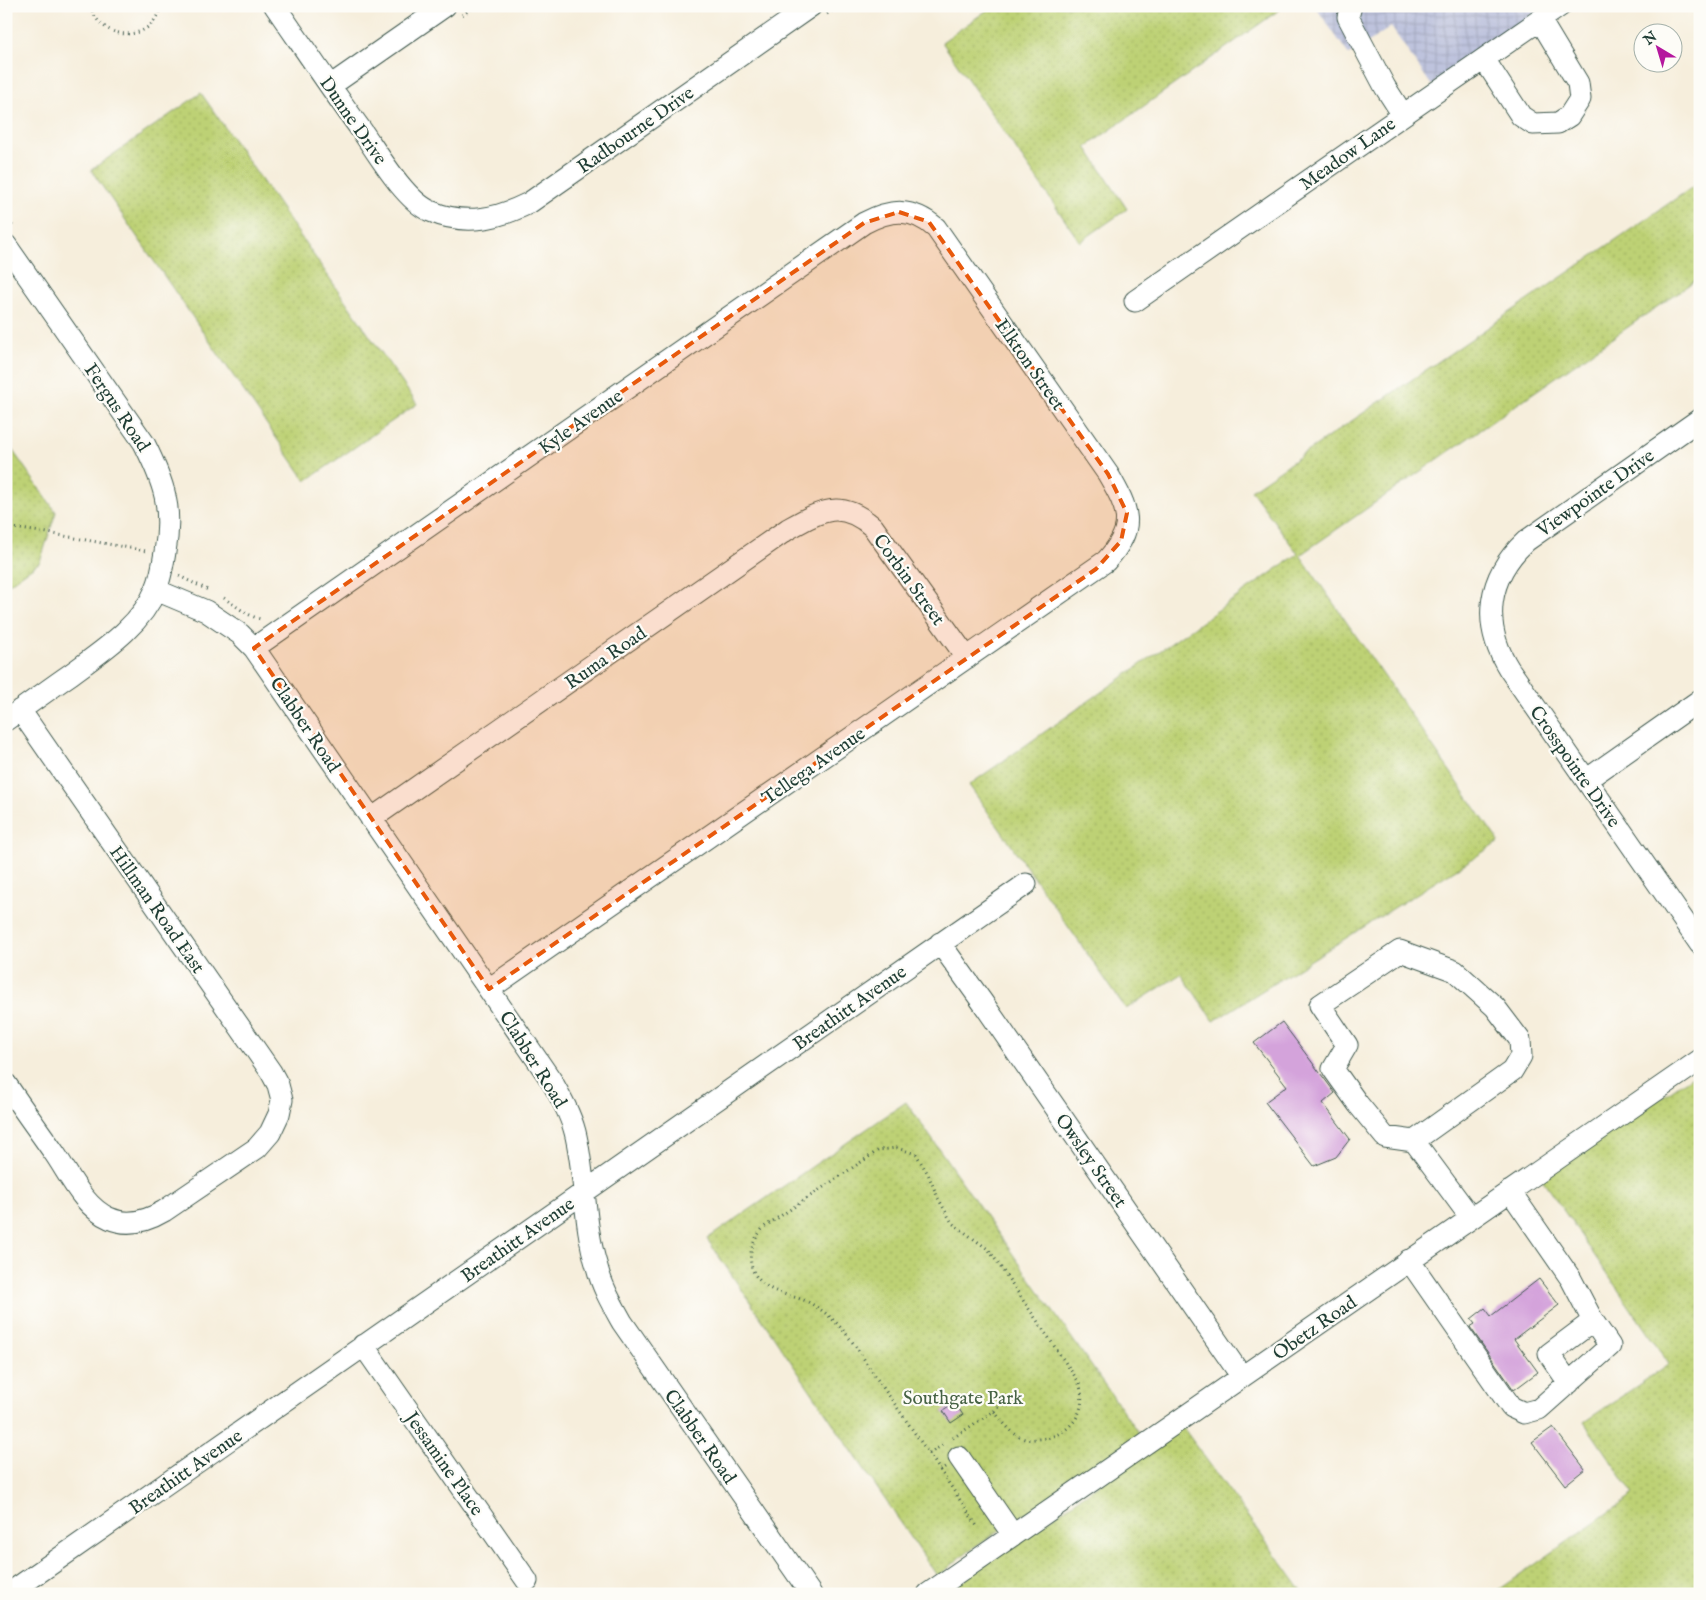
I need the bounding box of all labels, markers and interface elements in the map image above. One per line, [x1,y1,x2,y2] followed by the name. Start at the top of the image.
[1634,22,1684,72] north arrow
[1640,28,1661,50] text: N
[313,72,392,170] street label: Dunne Drive
[573,81,699,180] street label: Radbourne Drive
[1295,113,1401,197] street label: Meadow Lane
[989,315,1070,416] street label: Elkton Street
[78,359,155,458] street label: Fergus Road
[534,385,628,461] street label: Kyle Avenue
[1532,444,1660,544] street label: Viewpointe Drive
[867,530,950,631] street label: Corbin Street
[561,621,652,695] street label: Ruma Road
[264,673,346,778] street label: Clabber Road
[1523,702,1625,833] street label: Crosspointe Drive
[758,722,871,811] street label: Tellega Avenue
[103,842,210,979] street label: Hillman Road East
[789,960,912,1057] street label: Breathitt Avenue
[493,1007,572,1114] street label: Clabber Road
[1049,1109,1132,1213] street label: Owsley Street
[457,1192,580,1289] street label: Breathitt Avenue
[1269,1290,1362,1366] street label: Obetz Road
[658,1385,741,1490] street label: Clabber Road
[903,1387,1024,1411] park label: Southgate Park
[398,1406,488,1521] street label: Jessamine Place
[125,1424,248,1521] street label: Breathitt Avenue

